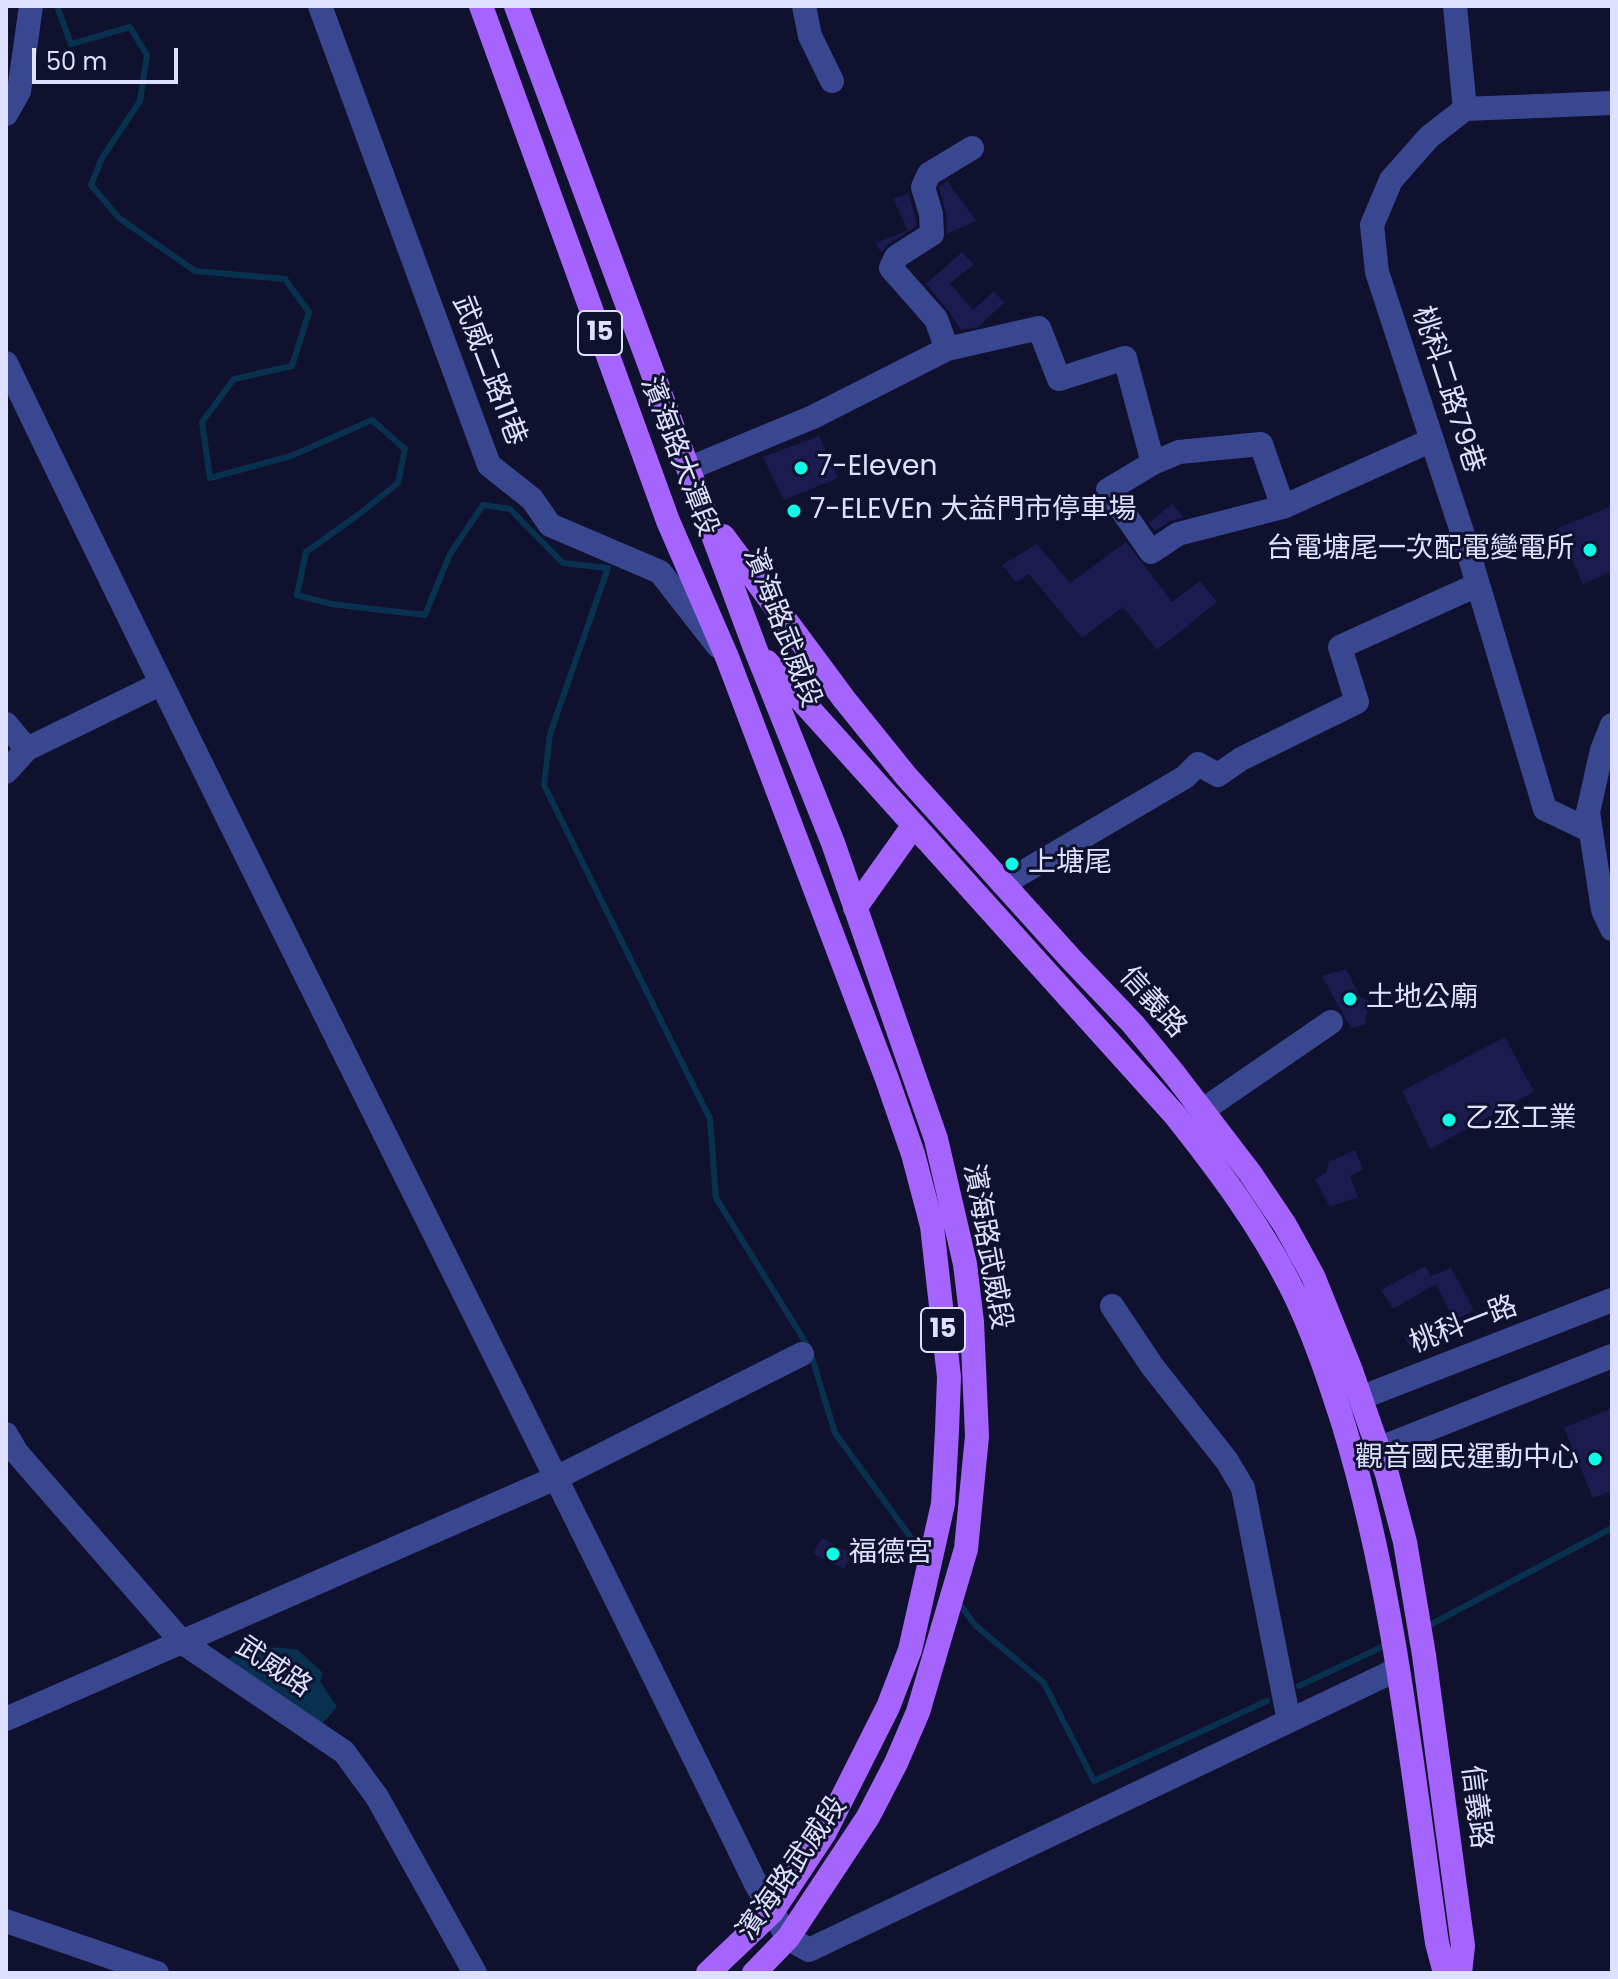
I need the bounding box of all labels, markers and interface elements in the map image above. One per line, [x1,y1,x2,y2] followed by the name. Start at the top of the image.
[36,32,182,82] scale bar
[46,45,107,78] text: 50 m
[444,291,532,451] street label: 武威二路11巷
[1404,303,1490,477] street label: 桃科二路79巷
[578,311,622,355] road number: 15
[632,373,724,541] street label: 濱海路大潭段
[817,451,937,485] place label: 7-Eleven
[792,459,810,477] marker: 7-Eleven
[810,494,1136,528] place label: 7-ELEVEn 大益門市停車場
[785,502,803,520] marker: 7-ELEVEn 大益門市停車場
[1266,533,1574,567] place label: 台電塘尾一次配電變電所
[1581,541,1599,559] marker: 台電塘尾一次配電變電所
[735,544,827,712] street label: 濱海路武威段
[1028,847,1112,881] place label: 上塘尾
[1003,855,1021,873] marker: 上塘尾
[1111,961,1193,1045] street label: 信義路
[1366,982,1478,1016] place label: 土地公廟
[1341,990,1359,1008] marker: 土地公廟
[1465,1103,1577,1137] place label: 乙丞工業
[1440,1111,1458,1129] marker: 乙丞工業
[955,1161,1017,1333] street label: 濱海路武威段
[1406,1290,1522,1362] street label: 桃科一路
[921,1308,965,1352] road number: 15
[1355,1442,1579,1476] place label: 觀音國民運動中心
[1586,1450,1604,1468] marker: 觀音國民運動中心
[849,1537,933,1571] place label: 福德宮
[824,1545,842,1563] marker: 福德宮
[229,1631,317,1705] street label: 武威路
[1453,1763,1497,1851] street label: 信義路
[731,1791,855,1947] street label: 濱海路武威段

